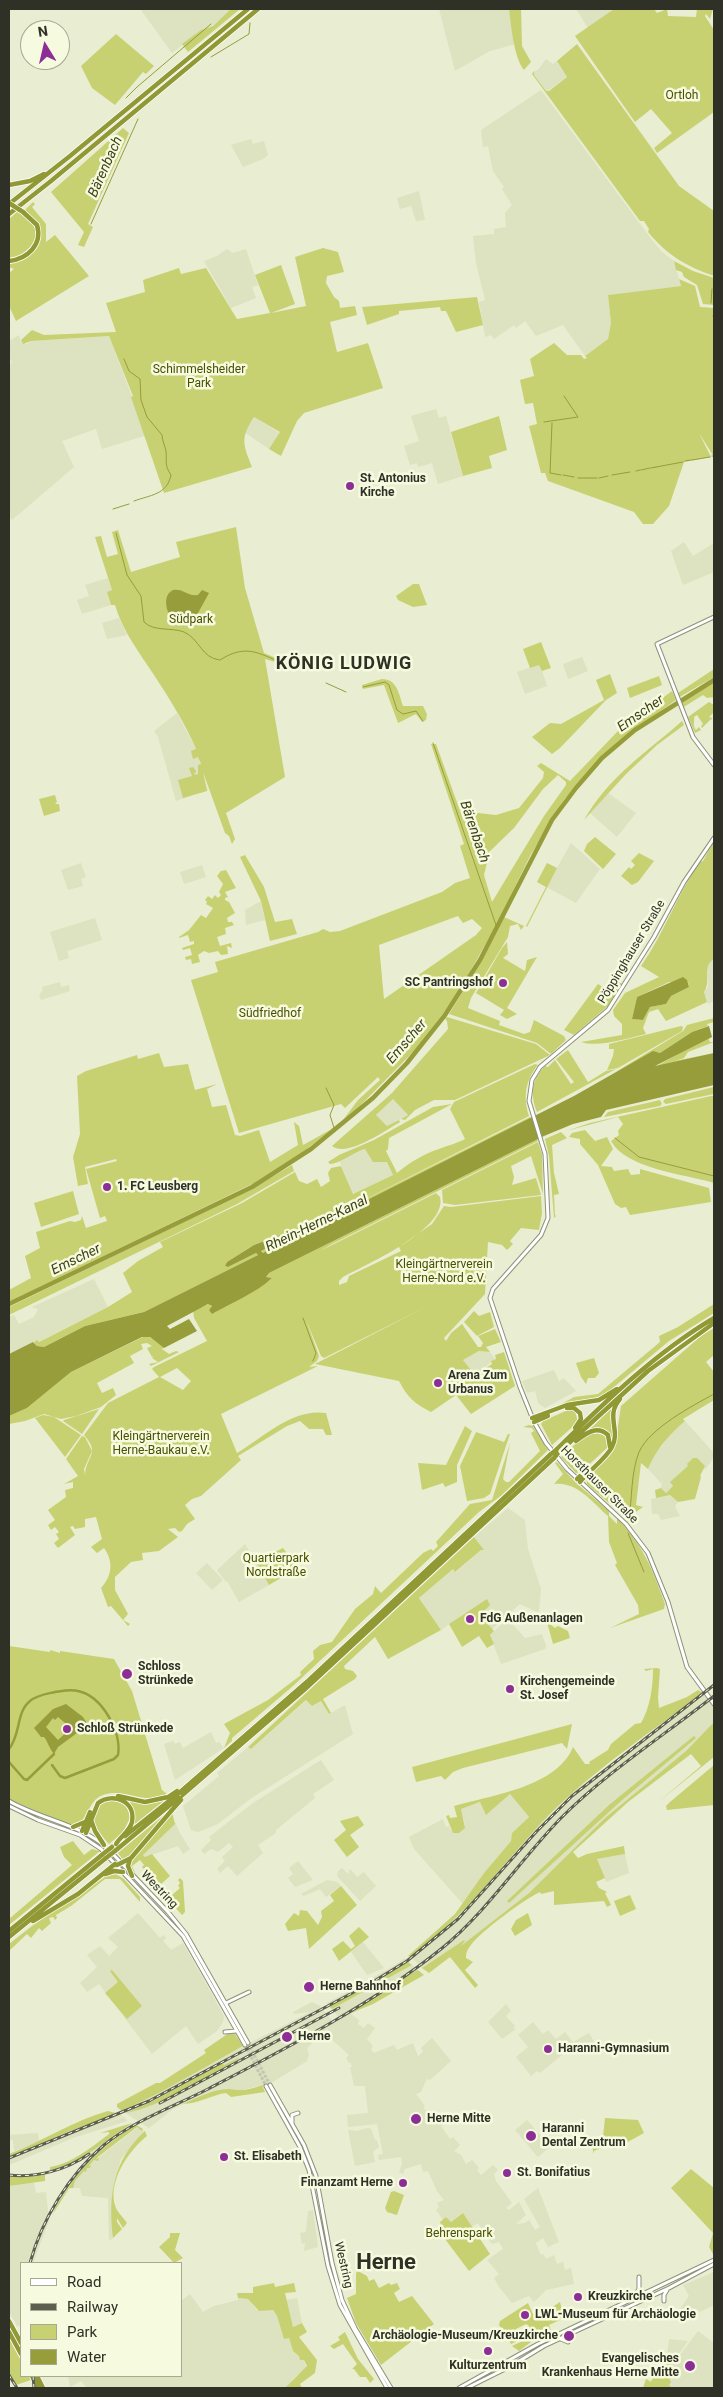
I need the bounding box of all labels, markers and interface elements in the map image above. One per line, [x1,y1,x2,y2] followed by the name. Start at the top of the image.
[20,20,70,70] north arrow
[37,22,49,40] text: N
[666,89,698,103] park label: Ortloh
[85,134,127,200] water label: Bärenbach
[153,363,245,391] park label: Schimmelsheider Park
[360,472,426,500] place label: St. Antonius Kirche
[344,480,356,492] marker: St. Antonius Kirche
[169,613,213,627] park label: Südpark
[274,653,414,675] district label: KÖNIG LUDWIG
[614,692,668,736] water label: Emscher
[456,799,492,865] water label: Bärenbach
[595,898,669,1006] street label: Pöppinghauser Straße
[405,976,493,990] place label: SC Pantringshof
[497,977,509,989] marker: SC Pantringshof
[239,1007,301,1021] park label: Südfriedhof
[383,1016,431,1068] water label: Emscher
[117,1180,198,1194] place label: 1. FC Leusberg
[101,1181,113,1193] marker: 1. FC Leusberg
[263,1192,371,1256] water label: Rhein-Herne-Kanal
[48,1241,104,1279] water label: Emscher
[395,1258,493,1286] park label: Kleingärtnerverein Herne-Nord e.V.
[448,1369,507,1397] place label: Arena Zum Urbanus
[432,1377,444,1389] marker: Arena Zum Urbanus
[112,1430,210,1458] park label: Kleingärtnerverein Herne-Baukau e.V.
[557,1443,641,1527] street label: Horsthauser Straße
[243,1552,309,1580] park label: Quartierpark Nordstraße
[480,1612,583,1626] place label: FdG Außenanlagen
[464,1613,476,1625] marker: FdG Außenanlagen
[138,1660,193,1688] place label: Schloss Strünkede
[120,1667,134,1681] marker: Schloss Strünkede
[520,1675,615,1703] place label: Kirchengemeinde St. Josef
[504,1683,516,1695] marker: Kirchengemeinde St. Josef
[77,1722,173,1736] place label: Schloß Strünkede
[61,1723,73,1735] marker: Schloß Strünkede
[137,1868,181,1912] street label: Westring
[302,1980,316,1994] marker: Herne Bahnhof
[320,1980,401,1994] place label: Herne Bahnhof
[280,2030,294,2044] marker: Herne
[298,2030,331,2044] place label: Herne
[558,2042,669,2056] place label: Haranni-Gymnasium
[542,2043,554,2055] marker: Haranni-Gymnasium
[409,2112,423,2126] marker: Herne Mitte
[427,2112,491,2126] place label: Herne Mitte
[542,2122,626,2150] place label: Haranni Dental Zentrum
[524,2129,538,2143] marker: Haranni Dental Zentrum
[234,2150,302,2164] place label: St. Elisabeth
[218,2151,230,2163] marker: St. Elisabeth
[517,2166,590,2180] place label: St. Bonifatius
[501,2167,513,2179] marker: St. Bonifatius
[301,2176,393,2190] place label: Finanzamt Herne
[397,2177,409,2189] marker: Finanzamt Herne
[425,2227,493,2241] park label: Behrenspark
[331,2240,355,2290] street label: Westring
[356,2250,416,2276] district label: Herne
[20,2262,182,2377] legend
[67,2273,101,2291] text: Road
[588,2290,653,2304] place label: Kreuzkirche
[572,2291,584,2303] marker: Kreuzkirche
[67,2298,118,2316] text: Railway
[535,2308,696,2322] place label: LWL-Museum für Archäologie
[519,2309,531,2321] marker: LWL-Museum für Archäologie
[67,2323,97,2341] text: Park
[372,2329,558,2343] place label: Archäologie-Museum/Kreuzkirche
[562,2329,576,2343] marker: Archäologie-Museum/Kreuzkirche
[482,2345,494,2357] marker: Kulturzentrum
[67,2348,106,2366] text: Water
[542,2352,679,2380] place label: Evangelisches Krankenhaus Herne Mitte
[449,2359,527,2373] place label: Kulturzentrum
[683,2359,697,2373] marker: Evangelisches Krankenhaus Herne Mitte

